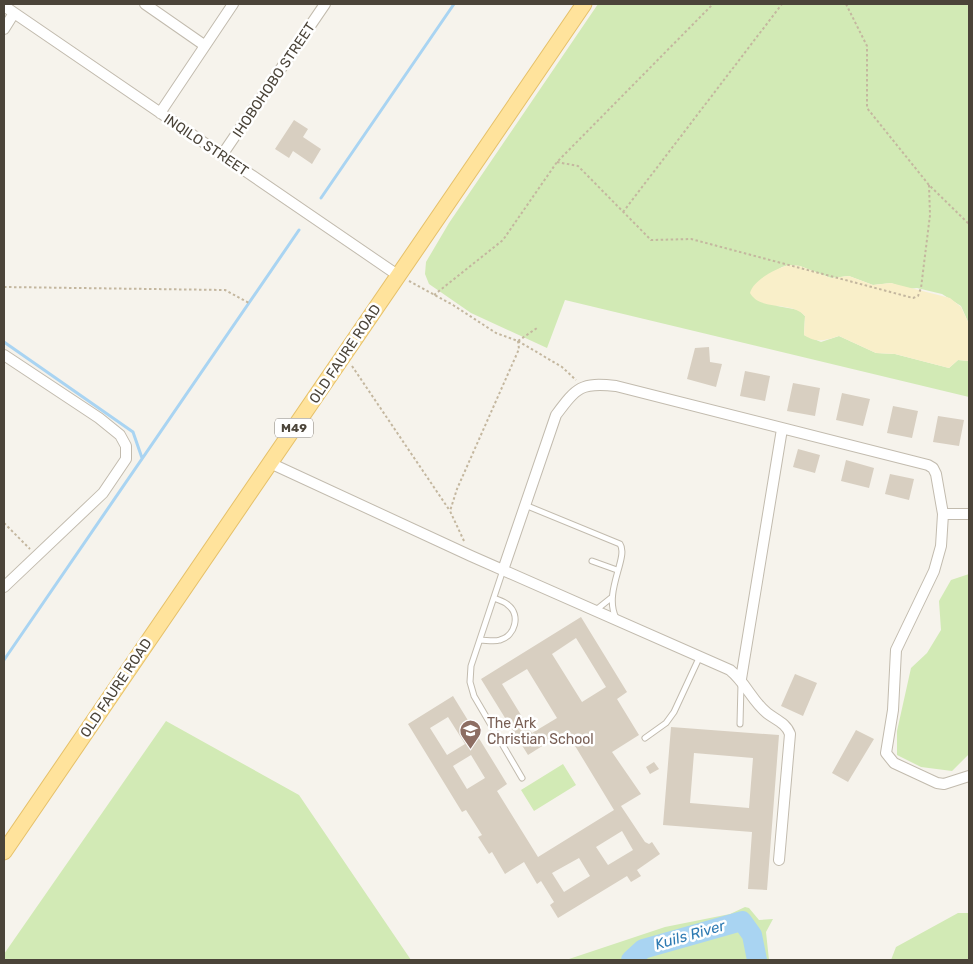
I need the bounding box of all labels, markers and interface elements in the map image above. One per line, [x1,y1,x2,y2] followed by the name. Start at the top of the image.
[229,19,319,141] street label: IHOBOHOBO STREET
[160,110,252,180] street label: INQILO STREET
[306,301,384,407] street label: OLD FAURE ROAD
[275,418,313,438] road number: M49
[77,635,155,741] street label: OLD FAURE ROAD
[487,715,594,748] place label: The Ark Christian School
[459,719,483,750] school or university icon: The Ark Christian School
[653,916,728,954] water label: Kuils River

